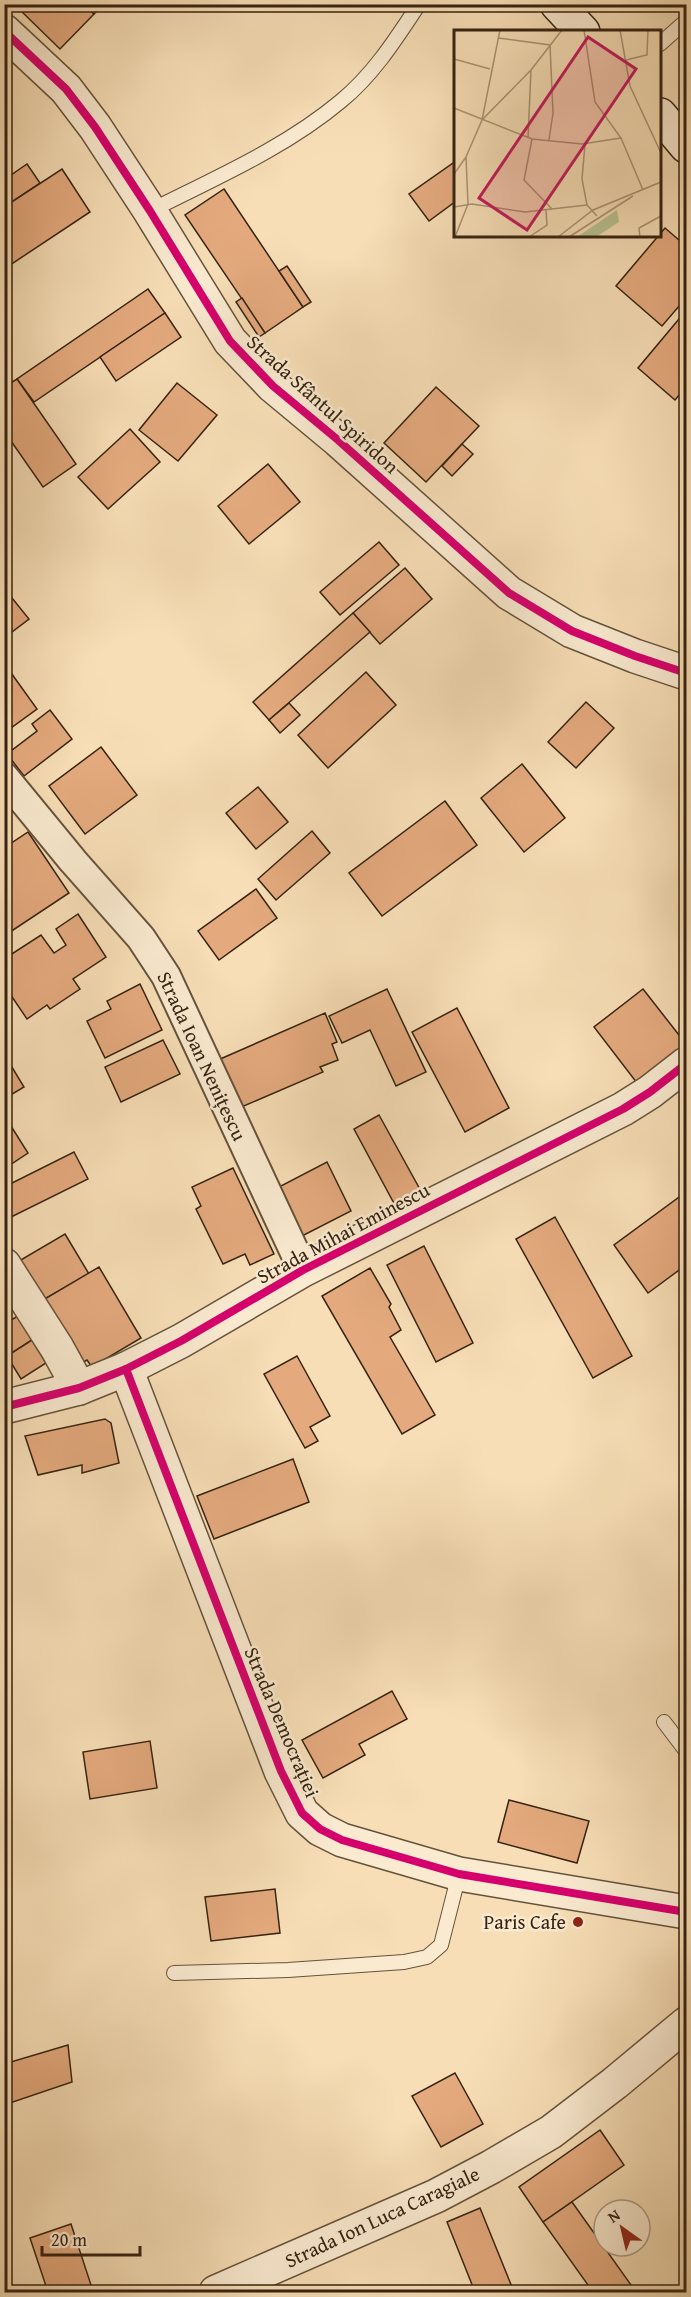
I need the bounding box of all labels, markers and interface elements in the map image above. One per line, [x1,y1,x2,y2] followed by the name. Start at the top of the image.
[454,30,661,237] inset map
[241,327,406,480] street label: Strada Sfântul Spiridon
[150,966,254,1145] street label: Strada Ioan Nenițescu
[251,1175,434,1290] street label: Strada Mihai Eminescu
[238,1642,327,1802] street label: Strada Democrației
[483,1907,566,1936] place label: Paris Cafe
[571,1915,585,1929] marker: Paris Cafe
[280,2159,484,2274] street label: Strada Ion Luca Caragiale
[592,2198,652,2258] north arrow
[602,2202,625,2229] text: N
[42,2219,140,2257] scale bar
[51,2226,87,2253] text: 20 m

